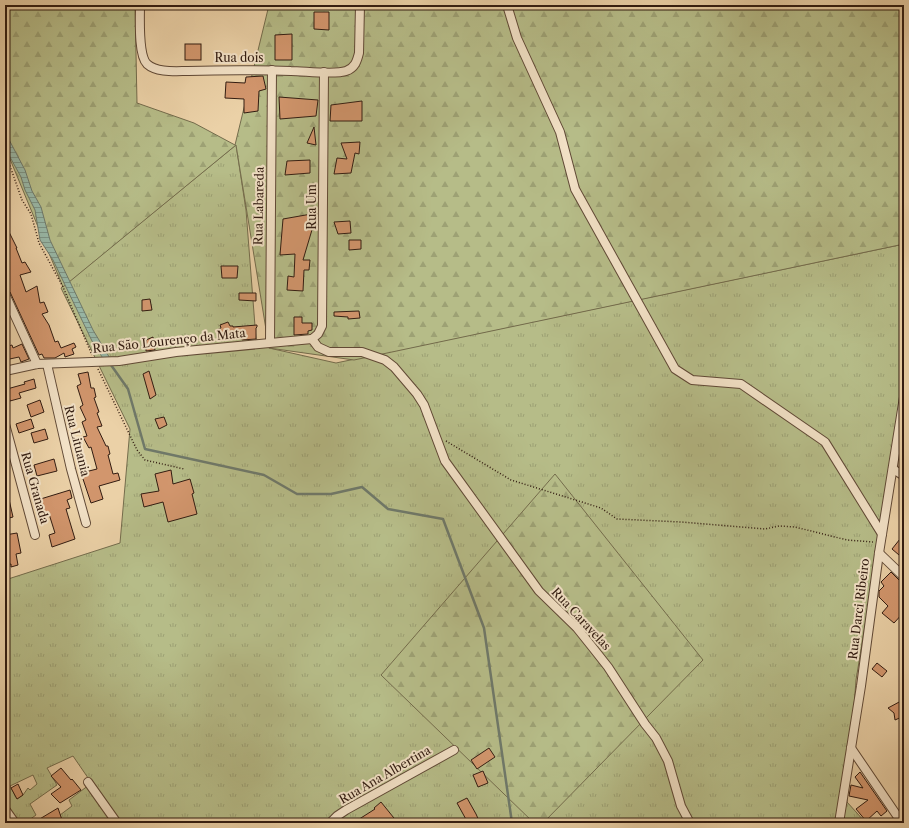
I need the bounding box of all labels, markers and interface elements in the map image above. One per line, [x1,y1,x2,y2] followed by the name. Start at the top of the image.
[214,50,264,65] street label: Rua dois
[250,166,267,245] street label: Rua Labareda
[304,184,319,230] street label: Rua Um
[92,325,247,356] street label: Rua São Lourenço da Mata
[61,404,94,479] street label: Rua Lituania
[18,450,53,526] street label: Rua Granada
[845,557,872,660] street label: Rua Darci Ribeiro
[549,584,614,653] street label: Rua Caravelas
[336,742,434,807] street label: Rua Ana Albertina

